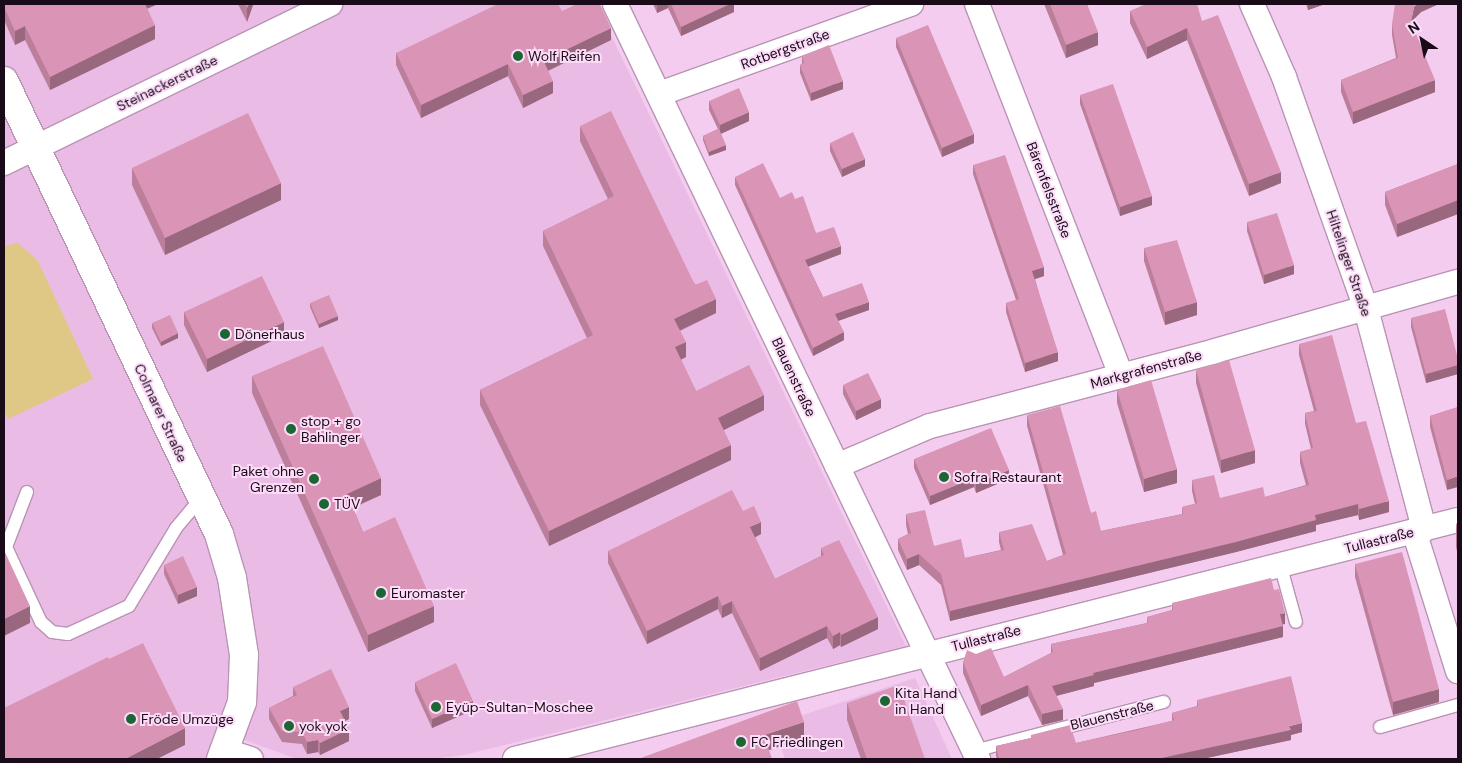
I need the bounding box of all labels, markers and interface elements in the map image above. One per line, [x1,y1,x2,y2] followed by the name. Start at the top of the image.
[1397,15,1447,65] north arrow
[1404,17,1423,38] text: N
[738,25,832,73] street label: Rotbergstraße
[528,48,600,64] place label: Wolf Reifen
[512,50,524,62] marker: Wolf Reifen
[114,51,220,115] street label: Steinackerstraße
[1023,140,1075,240] street label: Bärenfelsstraße
[1323,208,1375,318] street label: Hiltelinger Straße
[235,326,305,342] place label: Dönerhaus
[219,328,231,340] marker: Dönerhaus
[768,335,820,419] street label: Blauenstraße
[1088,346,1204,392] street label: Markgrafenstraße
[131,361,191,465] street label: Colmarer Straße
[301,413,361,446] place label: stop + go Bahlinger
[285,423,297,435] marker: stop + go Bahlinger
[233,463,304,496] place label: Paket ohne Grenzen
[954,469,1062,485] place label: Sofra Restaurant
[938,471,950,483] marker: Sofra Restaurant
[308,473,320,485] marker: Paket ohne Grenzen
[334,496,360,512] place label: TÜV
[318,498,330,510] marker: TÜV
[1342,523,1416,557] street label: Tullastraße
[391,585,465,601] place label: Euromaster
[375,587,387,599] marker: Euromaster
[949,621,1023,655] street label: Tullastraße
[895,685,957,718] place label: Kita Hand in Hand
[879,695,891,707] marker: Kita Hand in Hand
[1069,697,1155,733] street label: Blauenstraße
[446,699,593,715] place label: Eyüp-Sultan-Moschee
[430,701,442,713] marker: Eyüp-Sultan-Moschee
[141,711,234,727] place label: Fröde Umzüge
[125,713,137,725] marker: Fröde Umzüge
[299,718,348,734] place label: yok yok
[283,720,295,732] marker: yok yok
[751,734,843,750] place label: FC Friedlingen
[735,736,747,748] marker: FC Friedlingen

